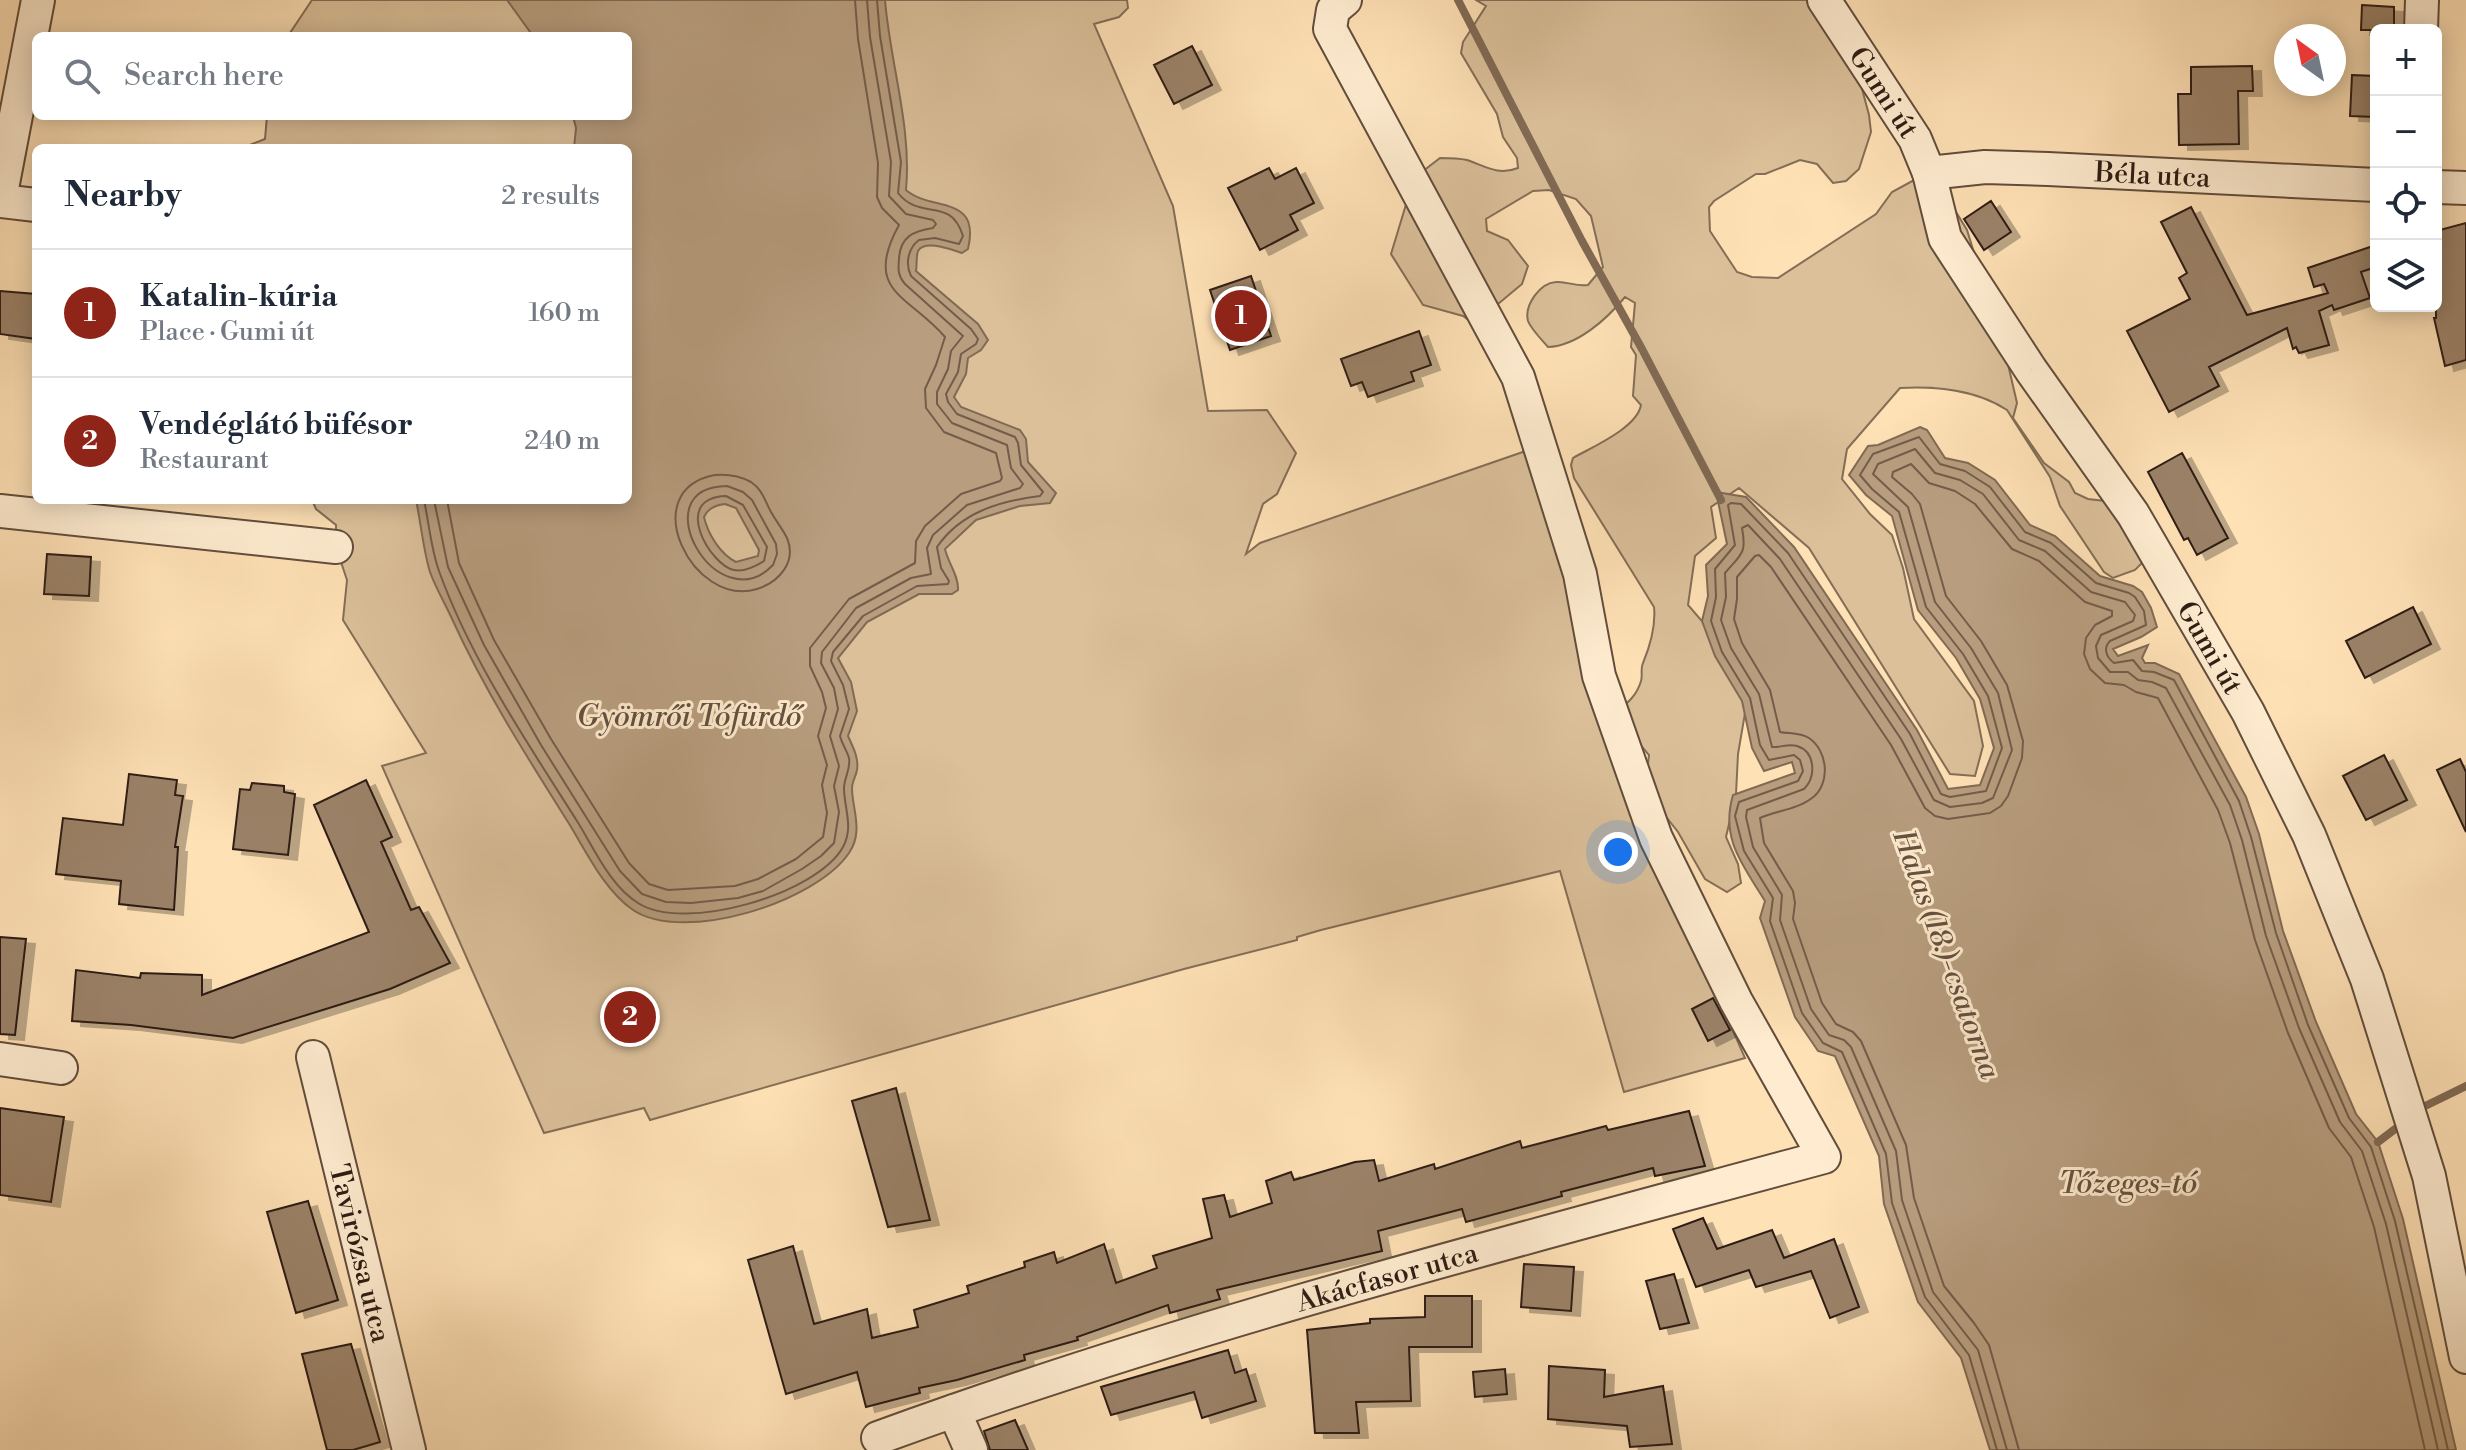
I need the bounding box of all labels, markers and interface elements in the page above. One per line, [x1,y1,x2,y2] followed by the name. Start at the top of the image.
[2274,24,2346,96] north arrow
[2370,24,2442,312] map controls
[2370,24,2442,96] button: +
[32,32,632,120] search box
[1840,41,1926,145] street label: Gumi út
[60,54,104,98] icon: search
[124,57,284,95] text: Search here
[2370,96,2442,168] button: −
[2093,155,2212,196] street label: Béla utca
[2370,168,2442,240] button: locate
[64,175,182,217] text: Nearby
[501,180,600,212] text: 2 results
[2370,240,2442,312] button: layers
[140,278,337,316] text: Katalin-kúria
[1215,286,1267,346] pin: 1
[84,297,96,329] text: 1
[529,297,600,329] text: 160 m
[140,316,315,348] text: Place · Gumi út
[140,406,413,444] text: Vendéglátó büfésor
[82,425,98,457] text: 2
[524,425,600,457] text: 240 m
[140,444,269,476] text: Restaurant
[2168,595,2250,701] street label: Gumi út
[577,698,805,736] water label: Gyömrői Tófürdő
[1883,824,2009,1085] water label: Halas (18.)-csatorna
[1598,832,1638,872] your location
[604,987,656,1047] pin: 2
[321,1161,398,1347] street label: Tavirózsa utca
[2059,1165,2199,1203] water label: Tőzeges-tó
[1291,1235,1483,1321] street label: Akácfasor utca

